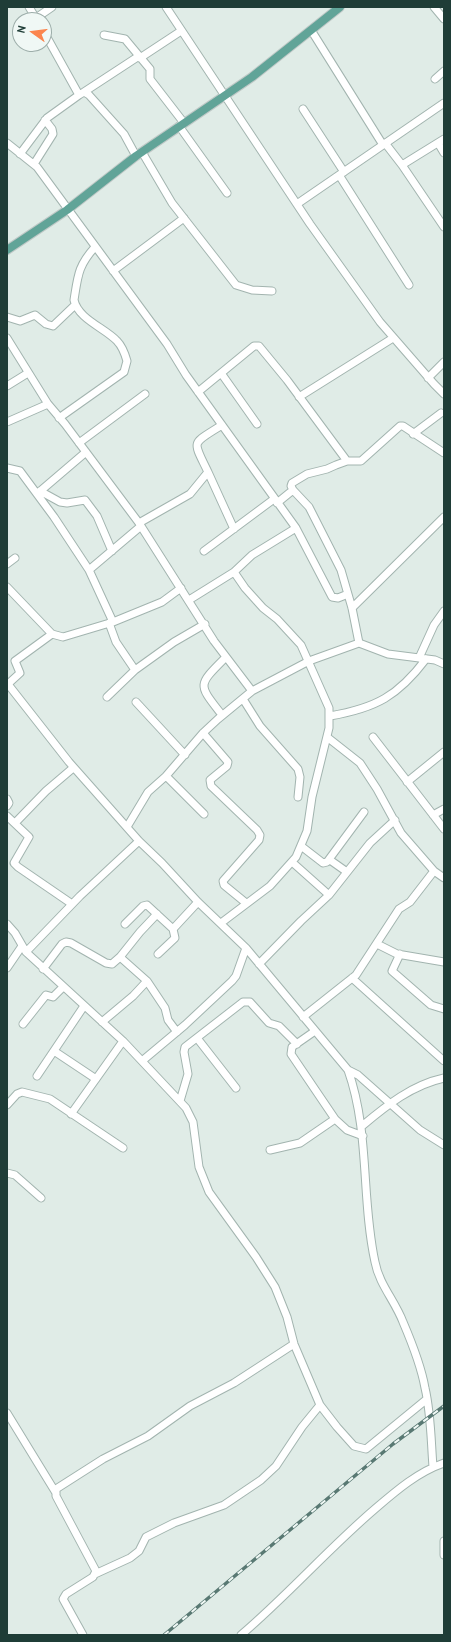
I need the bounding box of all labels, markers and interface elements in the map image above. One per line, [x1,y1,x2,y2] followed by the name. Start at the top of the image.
[12,12,52,52] north arrow
[14,24,29,35] text: N

